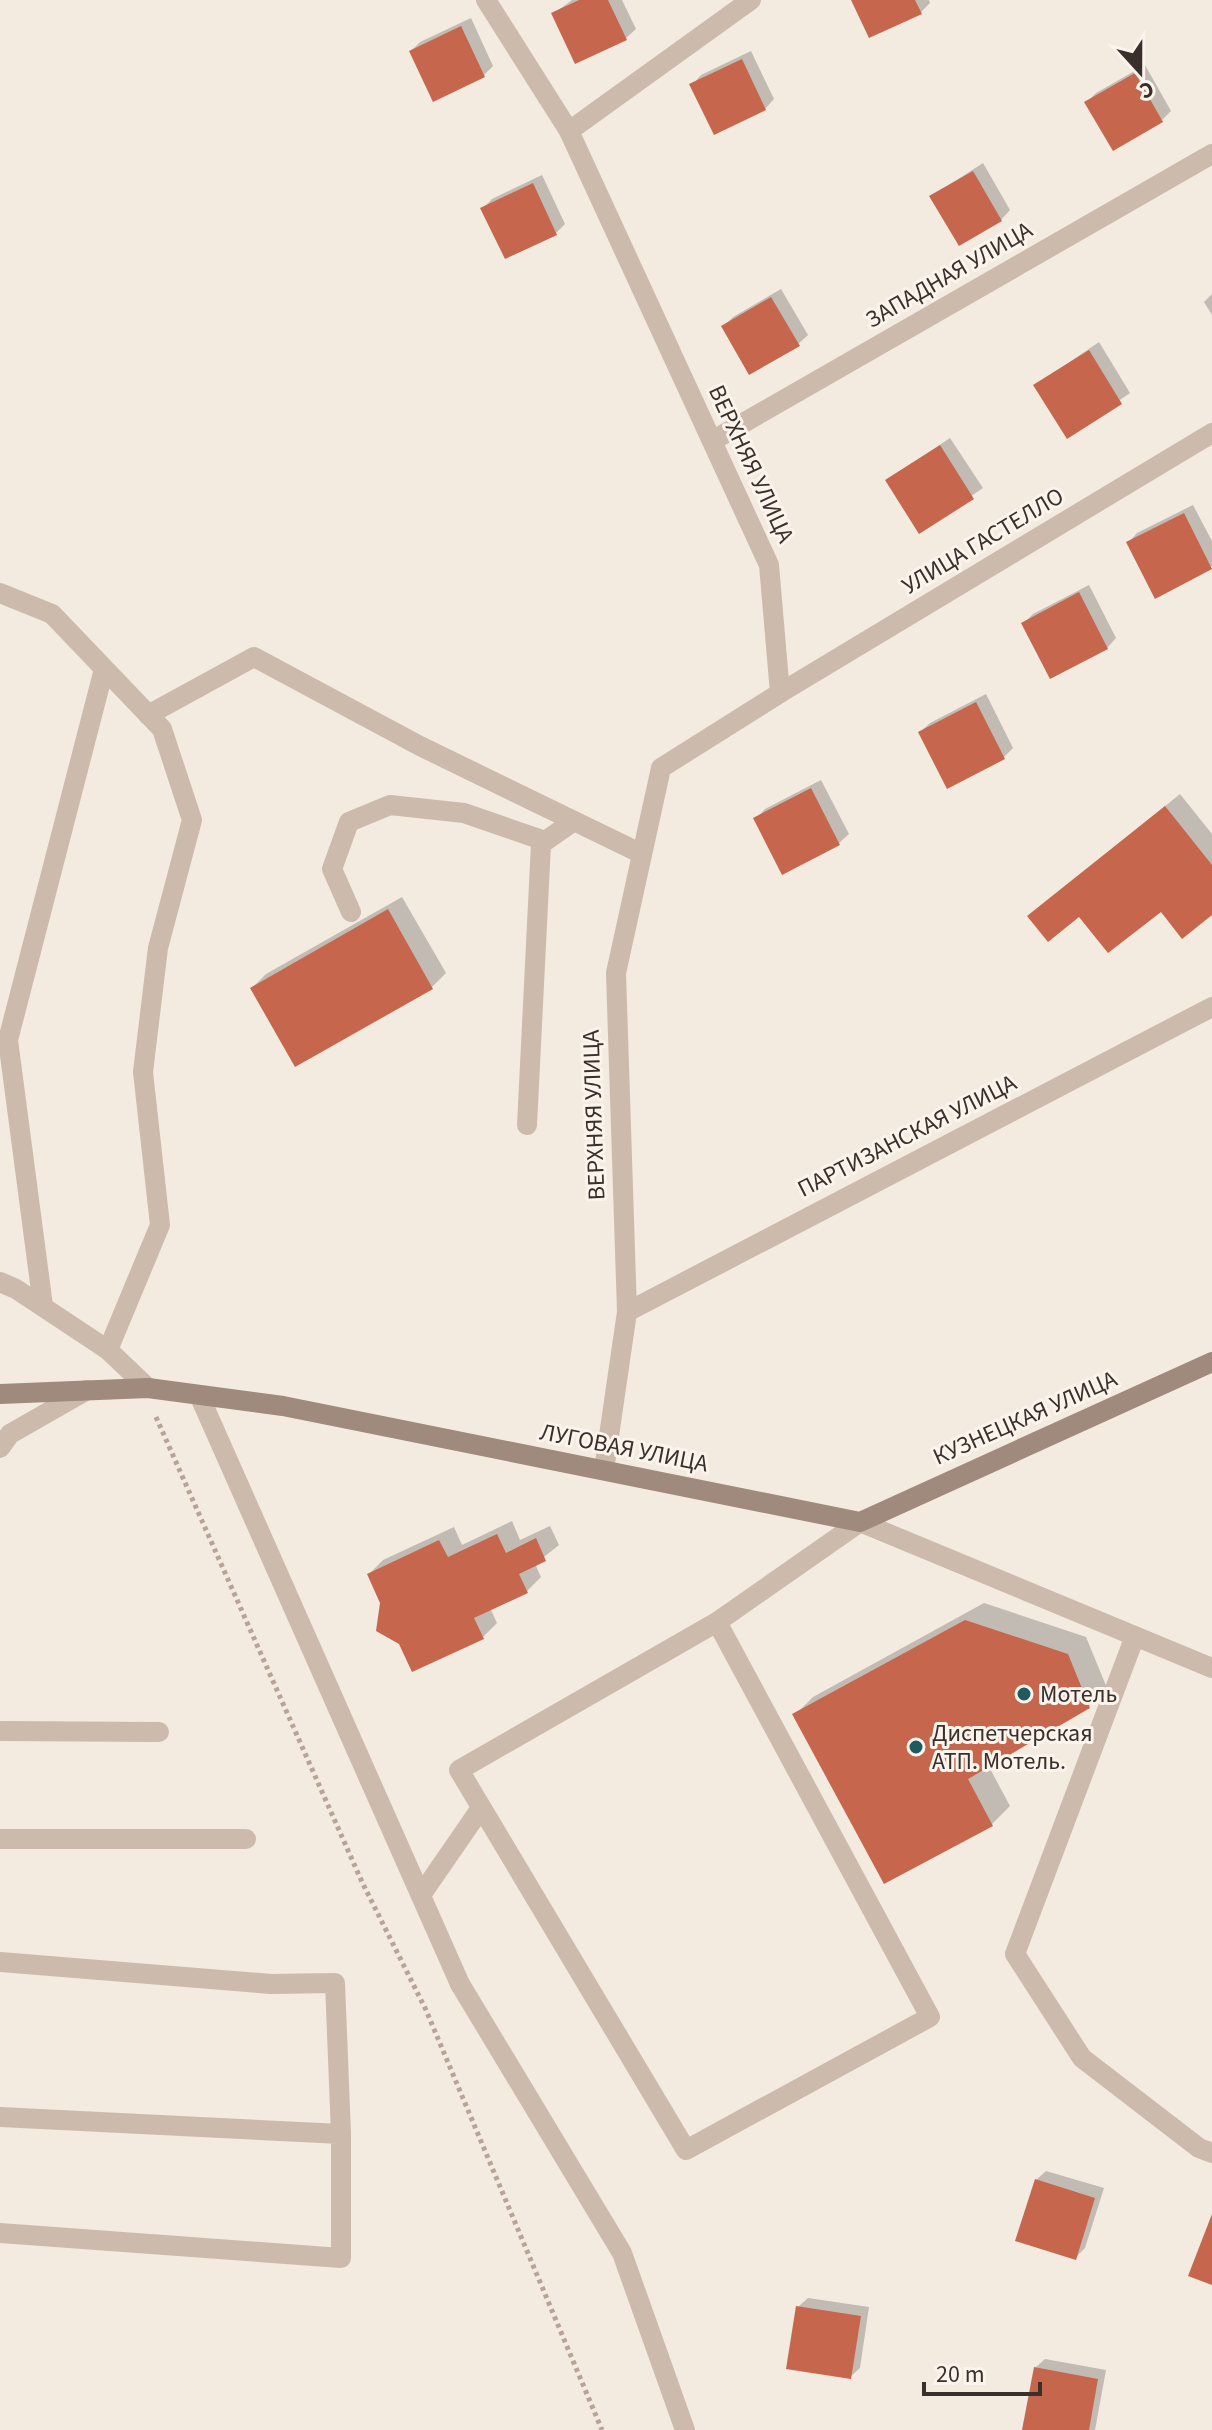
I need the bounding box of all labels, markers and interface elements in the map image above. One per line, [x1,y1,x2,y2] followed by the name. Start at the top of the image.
[1100,32,1180,112] north arrow
[1135,73,1159,107] text: С
[859,213,1039,337] street label: ЗАПАДНАЯ УЛИЦА
[699,379,803,549] street label: ВЕРХНЯЯ УЛИЦА
[895,479,1071,603] street label: УЛИЦА ГАСТЕЛЛО
[574,1029,614,1201] street label: ВЕРХНЯЯ УЛИЦА
[791,1066,1023,1206] street label: ПАРТИЗАНСКАЯ УЛИЦА
[927,1362,1123,1474] street label: КУЗНЕЦКАЯ УЛИЦА
[537,1415,711,1481] street label: ЛУГОВАЯ УЛИЦА
[1040,1677,1117,1712] place label: Мотель
[1015,1685,1033,1703] marker: Мотель
[932,1716,1093,1779] place label: Диспетчерская АТП. Мотель.
[907,1738,925,1756] marker: Диспетчерская АТП. Мотель.
[924,2346,1040,2396] scale bar
[936,2357,985,2392] text: 20 m

